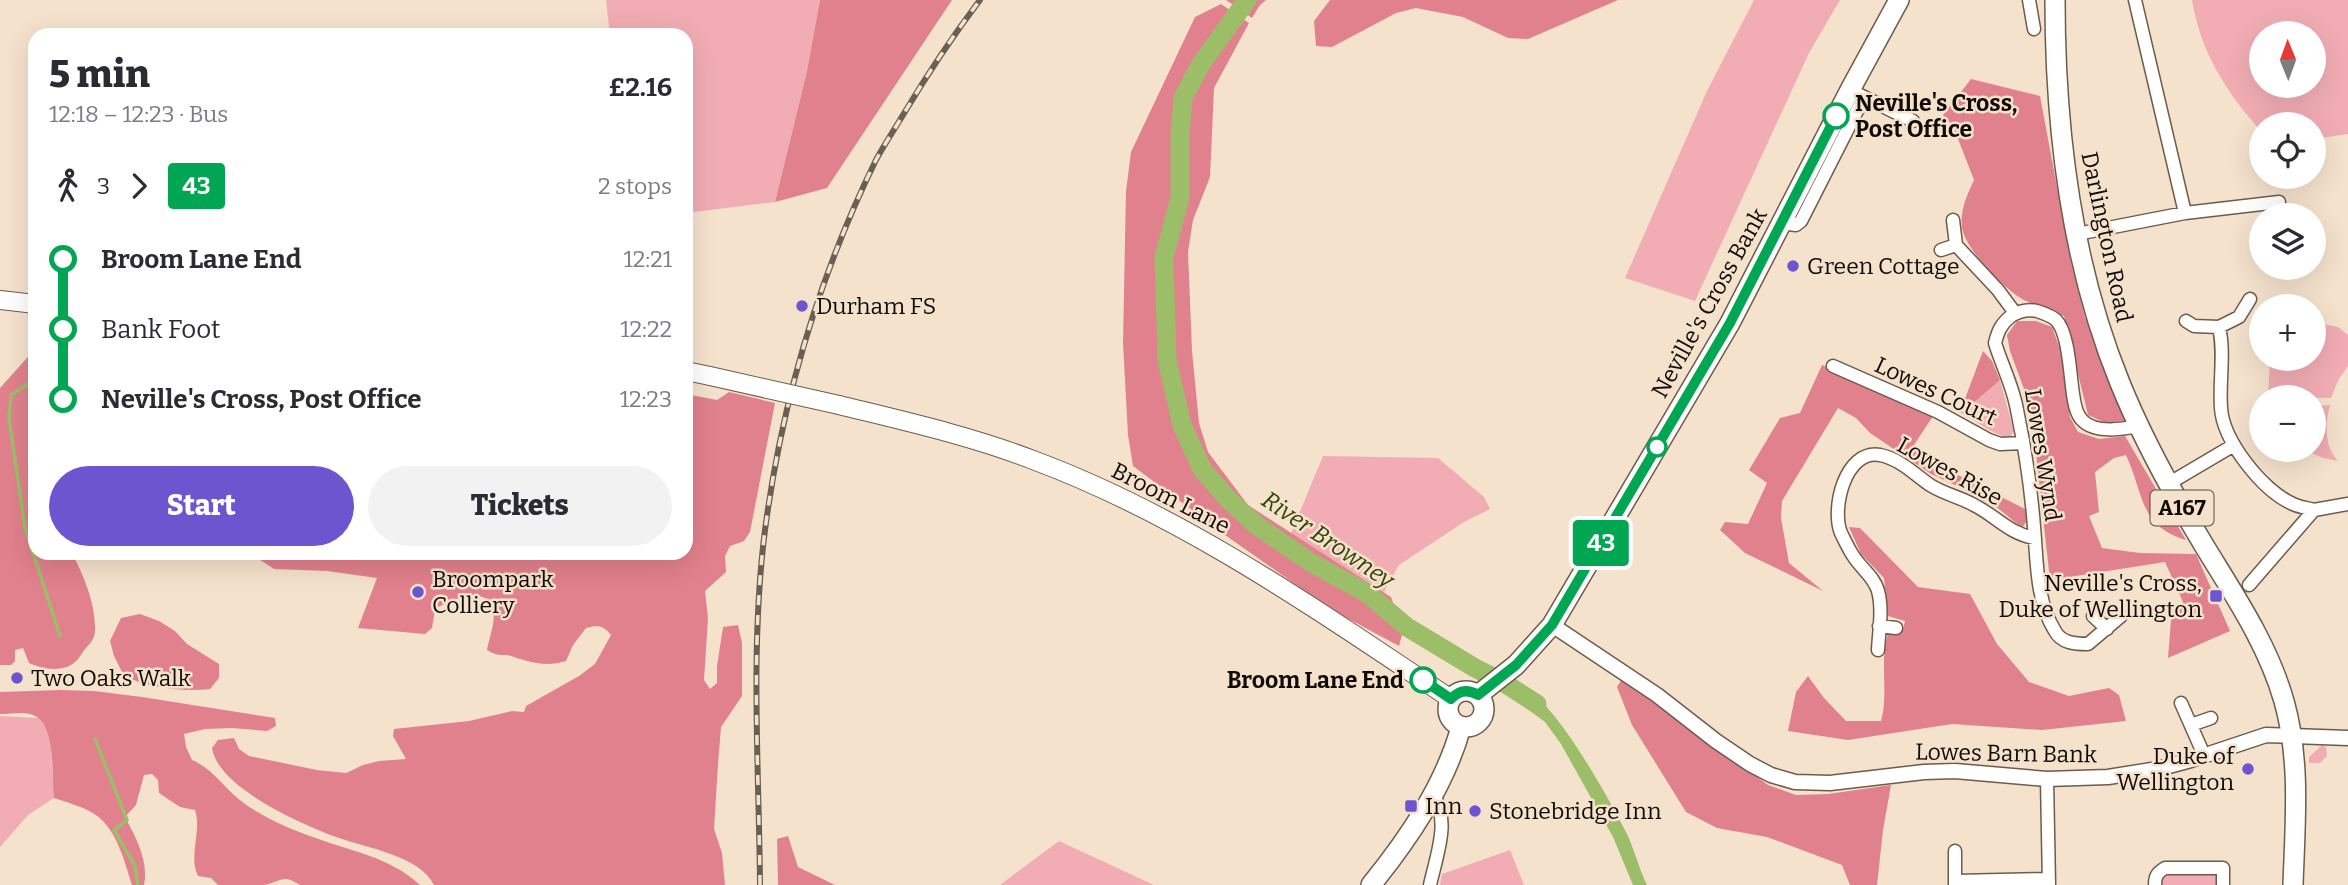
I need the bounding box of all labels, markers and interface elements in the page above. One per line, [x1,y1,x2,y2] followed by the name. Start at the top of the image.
[2249,21,2326,98] north arrow
[2249,21,2326,462] map controls
[49,51,150,97] text: 5 min
[608,72,672,103] text: £2.16
[1855,89,2017,143] place label: Neville's Cross, Post Office
[49,100,228,128] text: 12:18 – 12:23 · Bus
[1823,103,1849,129] marker: Neville's Cross, Post Office
[2249,112,2326,189] button: locate
[2075,149,2139,325] street label: Darlington Road
[49,167,87,205] icon: walk
[120,167,158,205] icon: forward
[97,172,110,200] text: 3
[182,172,211,200] text: 43
[598,172,672,200] text: 2 stops
[1645,203,1773,403] street label: Neville's Cross Bank
[2249,203,2326,280] button: layers
[101,244,301,275] text: Broom Lane End
[623,245,672,273] text: 12:21
[1807,252,1960,280] place label: Green Cottage
[1785,258,1801,274] marker: Green Cottage
[816,292,936,320] place label: Durham FS
[2249,294,2326,371] button: +
[794,298,810,314] marker: Durham FS
[101,314,221,345] text: Bank Foot
[620,315,672,343] text: 12:22
[1870,351,2002,431] street label: Lowes Court
[101,384,422,415] text: Neville's Cross, Post Office
[620,385,672,413] text: 12:23
[2249,385,2326,462] button: −
[2019,387,2067,524] street label: Lowes Wynd
[1892,430,2008,512] street label: Lowes Rise
[1647,437,1667,457] unlabelled marker
[1107,456,1235,540] street label: Broom Lane
[49,466,354,546] button: Start
[368,466,672,546] button: Tickets
[1257,486,1401,595] water label: River Browney
[2150,490,2214,526] road number: A167
[1570,520,1632,566] line badge: 43
[1587,529,1615,557] text: 43
[432,565,553,619] place label: Broompark Colliery
[1999,569,2202,623] place label: Neville's Cross, Duke of Wellington
[410,584,426,600] marker: Broompark Colliery
[2208,588,2224,604] marker: Neville's Cross, Duke of Wellington
[31,664,191,692] place label: Two Oaks Walk
[1227,666,1404,694] place label: Broom Lane End
[1410,667,1436,693] marker: Broom Lane End
[9,670,25,686] marker: Two Oaks Walk
[1915,737,2097,769] street label: Lowes Barn Bank
[2116,742,2236,796] place label: Duke of Wellington
[2240,761,2256,777] marker: Duke of Wellington
[1425,792,1463,820] place label: Inn
[1489,797,1662,825] place label: Stonebridge Inn
[1403,798,1419,814] marker: Inn
[1467,803,1483,819] marker: Stonebridge Inn

